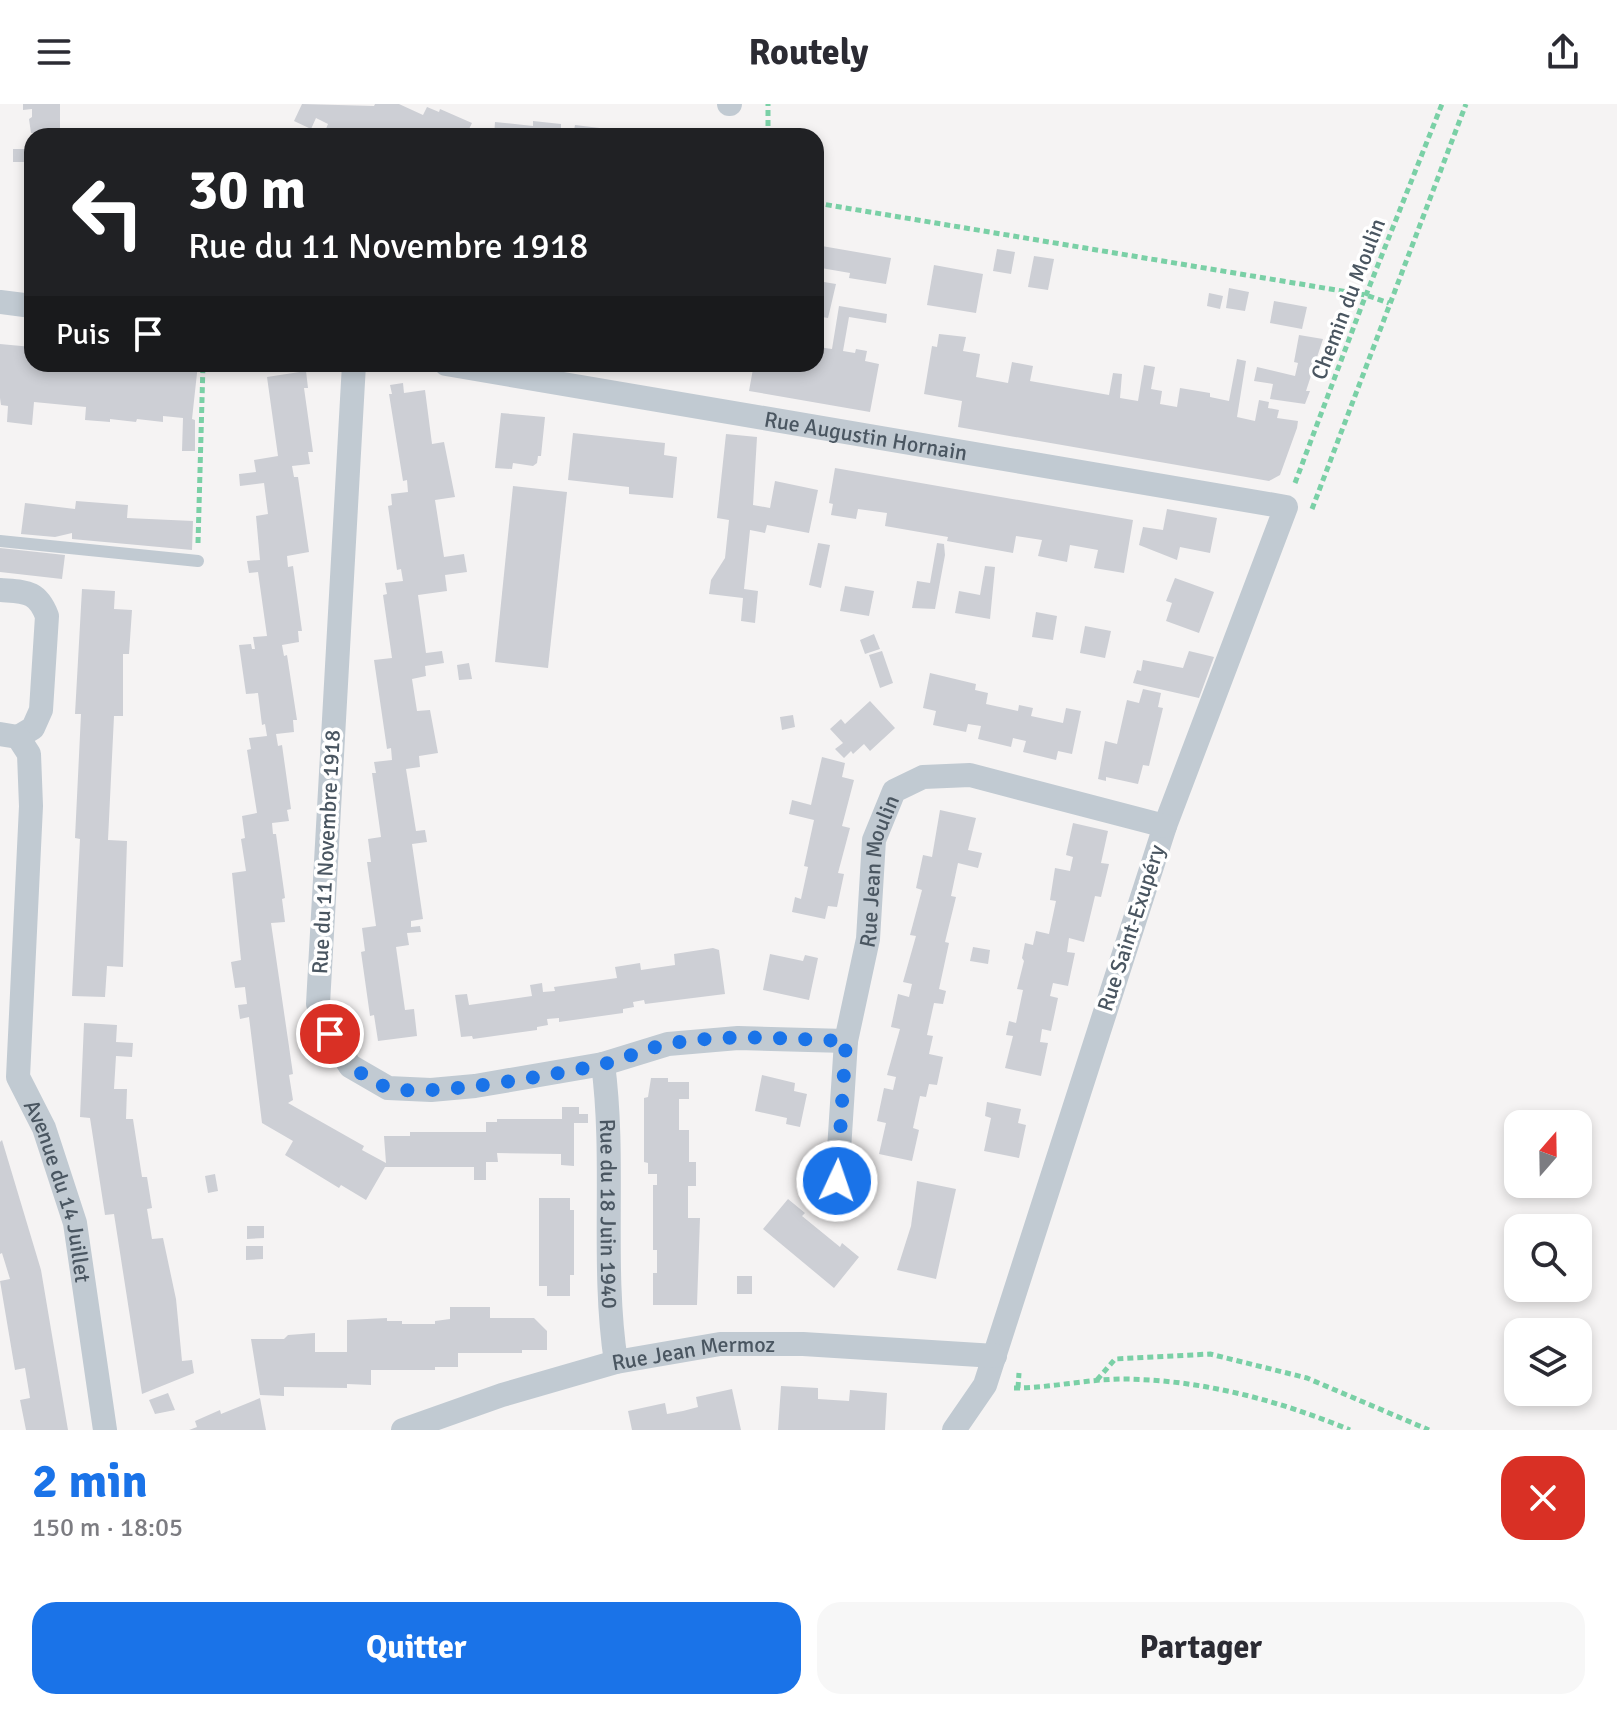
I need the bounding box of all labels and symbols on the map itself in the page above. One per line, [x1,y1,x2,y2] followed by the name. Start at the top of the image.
[1305,214,1391,384] street label: Chemin du Moulin
[762,405,970,466] street label: Rue Augustin Hornain
[306,729,346,975] street label: Rue du 11 Novembre 1918
[853,791,905,950] street label: Rue Jean Moulin
[1091,841,1171,1015] street label: Rue Saint-Exupéry
[296,1000,364,1068] pin
[18,1095,97,1285] street label: Avenue du 14 Juillet
[1504,1110,1592,1198] north arrow
[594,1118,624,1309] street label: Rue du 18 Juin 1940
[795,1139,879,1223] position arrow
[610,1331,775,1376] street label: Rue Jean Mermoz

